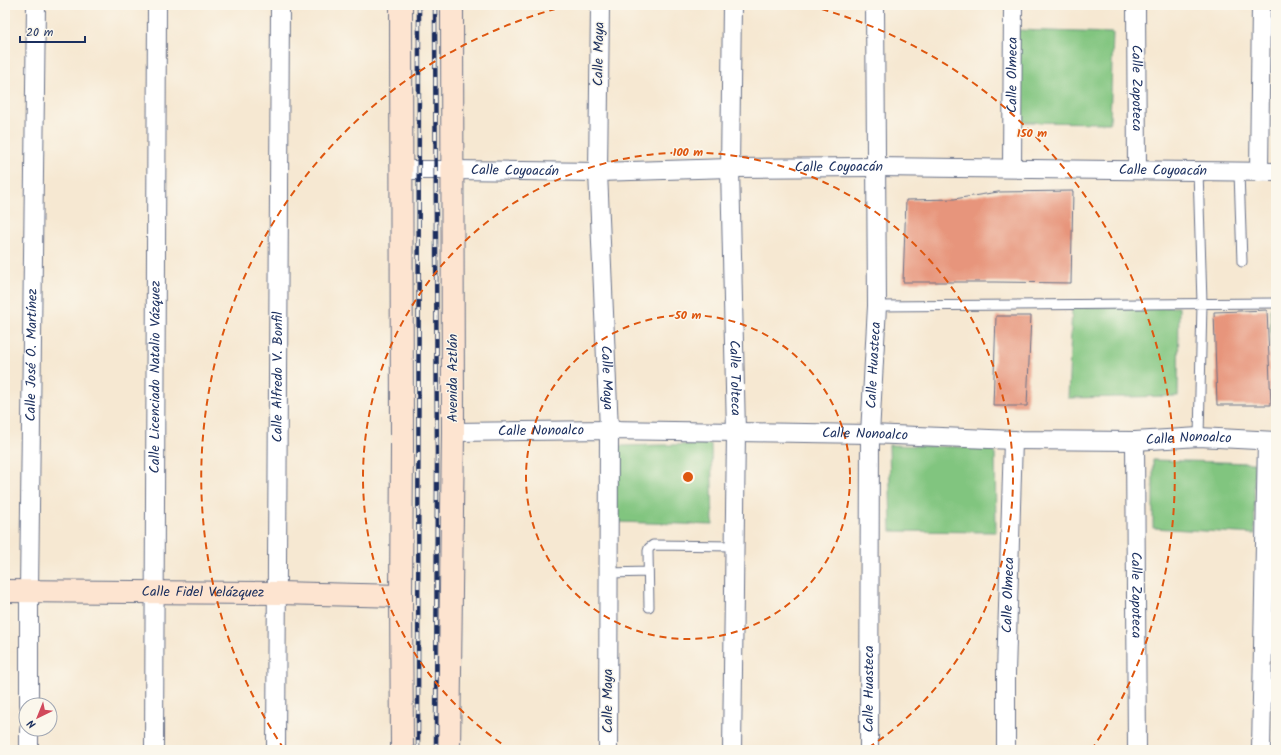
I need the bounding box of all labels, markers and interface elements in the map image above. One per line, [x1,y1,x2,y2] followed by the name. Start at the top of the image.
[20,18,85,44] scale bar
[587,22,611,86] street label: Calle Maya
[26,23,54,42] text: 20 m
[1001,37,1024,113] street label: Calle Olmeca
[1125,45,1148,131] street label: Calle Zapoteca
[1017,124,1047,143] text: 150 m
[673,143,703,162] text: 100 m
[795,156,883,179] street label: Calle Coyoacán
[471,159,559,182] street label: Calle Coyoacán
[1119,159,1207,182] street label: Calle Coyoacán
[144,281,167,473] street label: Calle Licenciado Natalio Vázquez
[20,288,44,422] street label: Calle José O. Martínez
[674,306,702,325] text: 50 m
[267,311,289,443] street label: Calle Alfredo V. Bonfil
[860,321,887,409] street label: Calle Huasteca
[442,334,464,422] street label: Avenida Aztlán
[723,340,747,416] street label: Calle Tolteca
[594,345,619,411] street label: Calle Maya
[498,419,584,442] street label: Calle Nonoalco
[822,422,908,447] street label: Calle Nonoalco
[1145,426,1232,451] street label: Calle Nonoalco
[681,470,695,484] centre of rings
[1125,552,1147,638] street label: Calle Zapoteca
[996,557,1020,633] street label: Calle Olmeca
[142,581,264,604] street label: Calle Fidel Velázquez
[858,645,880,733] street label: Calle Huasteca
[597,669,619,733] street label: Calle Maya
[18,697,58,737] north arrow
[23,715,41,733] text: N

